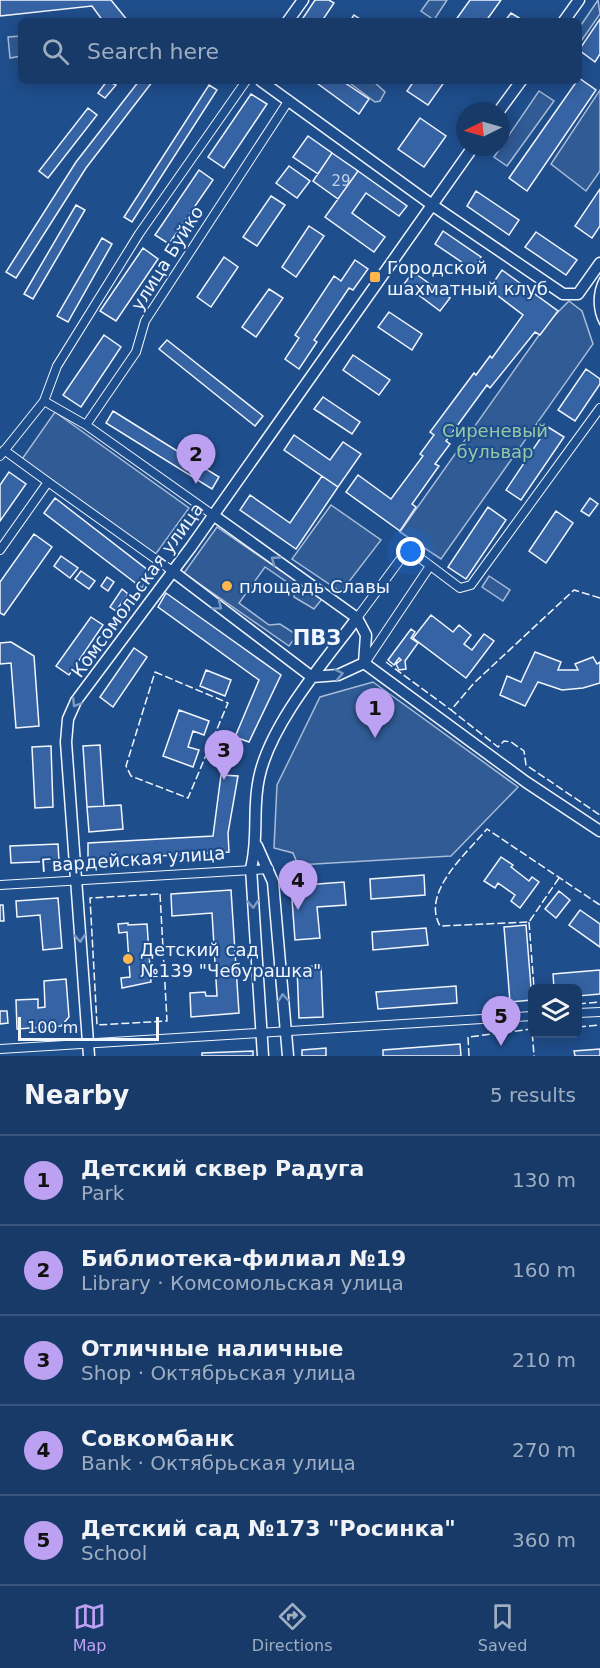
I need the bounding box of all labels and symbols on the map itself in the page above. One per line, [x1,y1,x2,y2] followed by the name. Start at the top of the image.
[456,102,510,156] north arrow
[331,172,351,190] house number: 29
[126,202,208,314] street label: улица Буйко
[387,257,548,299] place label: Городской шахматный клуб
[368,270,382,284] marker: Городской шахматный клуб
[442,420,548,462] park label: Сиреневый бульвар
[176,434,216,484] pin: 2
[67,499,207,681] street label: Комсомольская улица
[396,537,425,566] your location
[271,556,282,567] one-way arrow
[239,576,390,597] place label: площадь Славы
[220,579,234,593] marker: площадь Славы
[211,598,222,609] one-way arrow
[293,626,341,650] district label: ПВЗ
[334,668,344,681] one-way arrow
[356,688,394,738] pin: 1
[71,697,83,707] one-way arrow
[204,730,244,780] pin: 3
[40,842,226,876] street label: Гвардейская улица
[278,860,318,910] pin: 4
[246,899,259,908] one-way arrow
[73,933,86,943] one-way arrow
[140,939,321,981] place label: Детский сад №139 "Чебурашка"
[121,952,135,966] marker: Детский сад №139 "Чебурашка"
[277,993,290,1002] one-way arrow
[482,996,520,1046] pin: 5
[18,1014,159,1042] scale bar

